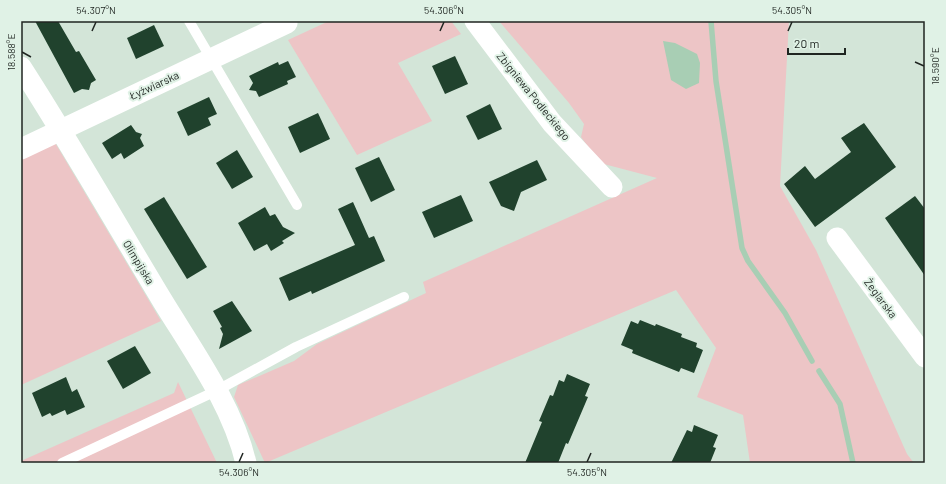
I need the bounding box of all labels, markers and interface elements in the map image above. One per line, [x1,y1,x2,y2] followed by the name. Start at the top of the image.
[76,4,116,16] text: 54.307°N
[424,4,464,16] text: 54.306°N
[772,4,812,16] text: 54.305°N
[788,30,845,56] scale bar
[5,34,17,70] text: 18.588°E
[794,36,820,50] text: 20 m
[929,47,941,85] text: 18.590°E
[495,49,573,143] street label: Zbigniewa Podleckiego
[126,68,181,103] street label: Łyżwiarska
[121,238,157,286] street label: Olimpijska
[862,275,901,320] street label: Żeglarska
[219,466,259,478] text: 54.306°N
[567,466,607,478] text: 54.305°N

